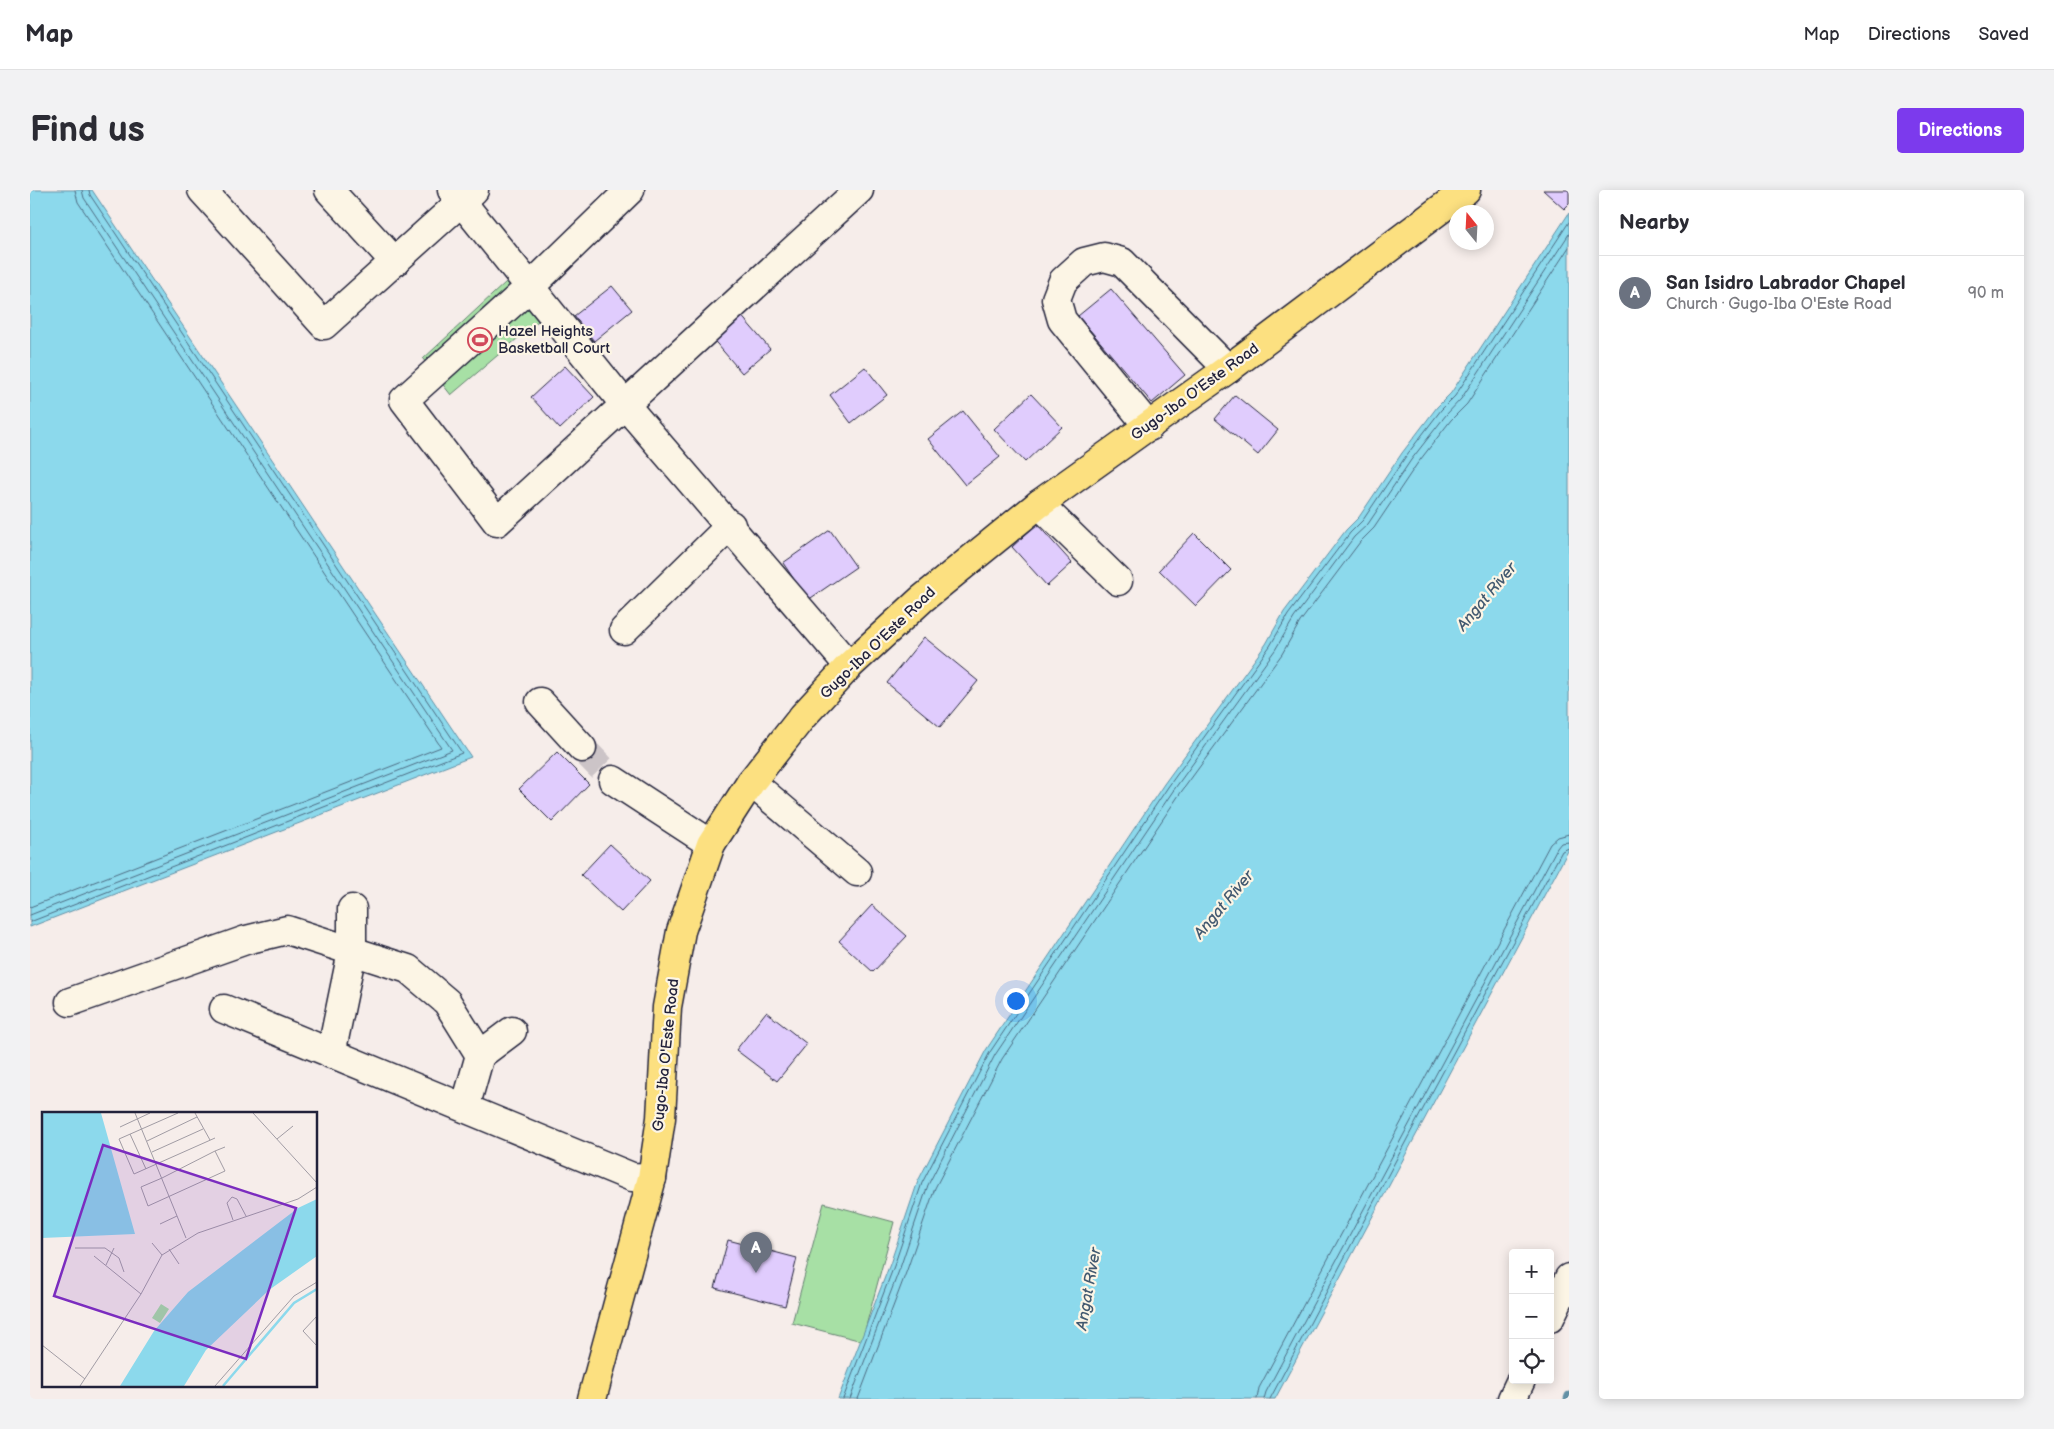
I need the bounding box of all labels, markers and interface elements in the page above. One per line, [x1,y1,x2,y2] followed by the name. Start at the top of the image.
[25,20,73,49] text: Map
[1804,24,1840,45] text: Map
[1868,24,1950,45] text: Directions
[1978,24,2029,45] text: Saved
[1897,108,2024,153] button: Directions
[30,109,145,152] text: Find us
[1449,205,1494,250] north arrow
[1619,210,1689,235] text: Nearby
[1666,272,1906,295] text: San Isidro Labrador Chapel
[1630,284,1640,303] text: A
[1968,284,2004,303] text: 90 m
[1666,295,1892,314] text: Church · Gugo-Iba O'Este Road
[498,322,610,358] place label: Hazel Heights Basketball Court
[467,327,493,353] sports icon: Hazel Heights Basketball Court
[1127,339,1263,445] street label: Gugo-Iba O'Este Road
[1452,558,1522,636] water label: Angat River
[816,583,940,703] street label: Gugo-Iba O'Este Road
[1189,866,1259,944] water label: Angat River
[649,978,683,1132] street label: Gugo-Iba O'Este Road
[1003,988,1029,1014] your location
[42,1112,318,1386] inset map
[740,1232,772,1273] pin: A
[1072,1245,1106,1333] water label: Angat River
[1509,1249,1554,1384] map controls
[1509,1249,1554,1294] button: +
[1509,1294,1554,1339] button: −
[1509,1339,1554,1384] button: locate

